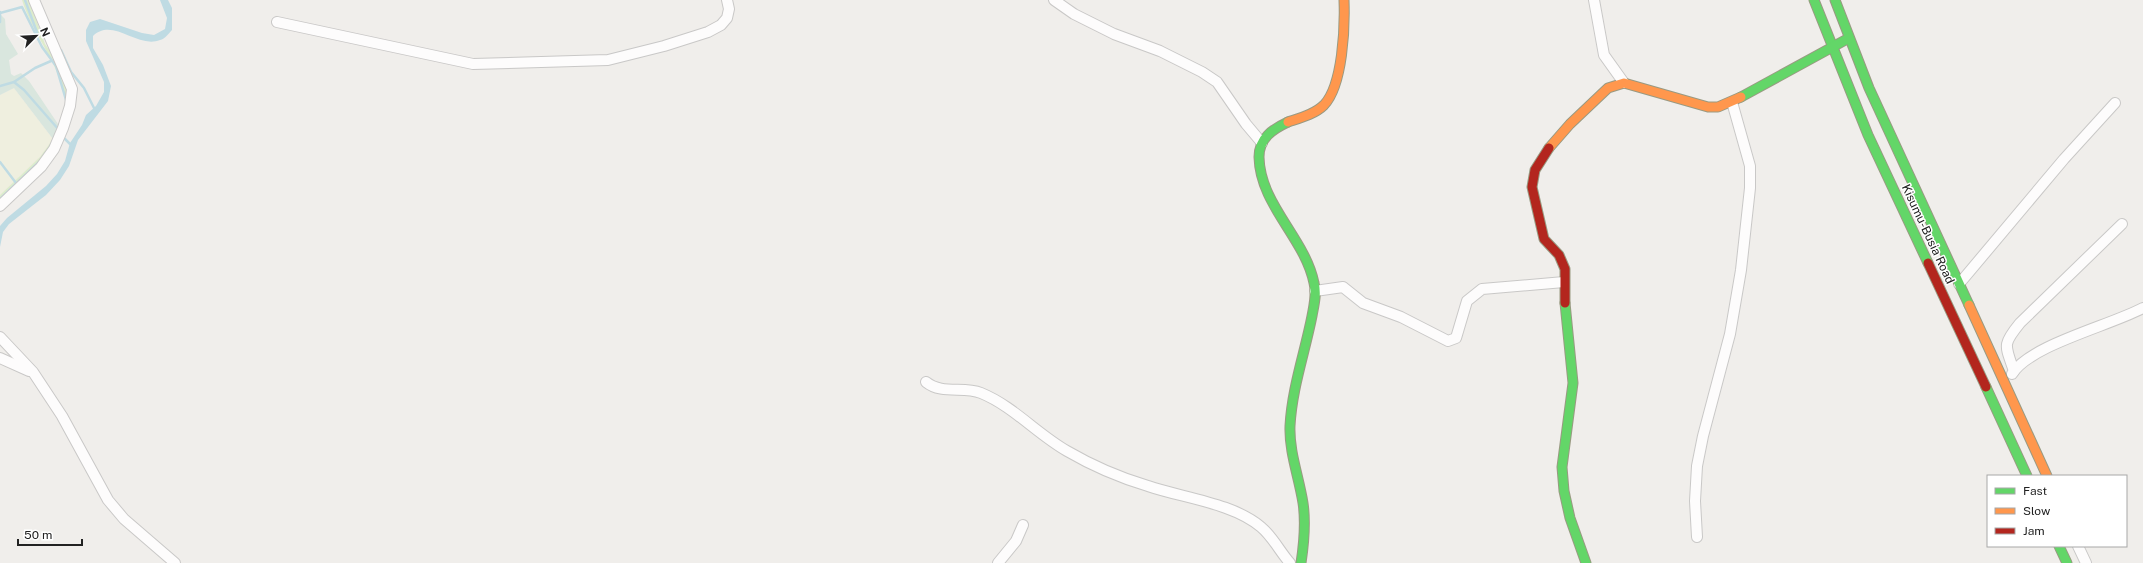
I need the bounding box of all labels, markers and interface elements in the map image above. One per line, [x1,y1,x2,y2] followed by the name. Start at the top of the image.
[16,16,56,56] north arrow
[38,26,52,38] text: N
[1899,182,1957,286] street label: Kisumu-Busia Road
[1987,475,2127,547] legend
[2023,484,2048,498] text: Fast
[2023,504,2051,518] text: Slow
[18,521,82,547] scale bar
[2023,524,2045,538] text: Jam
[24,528,52,542] text: 50 m

